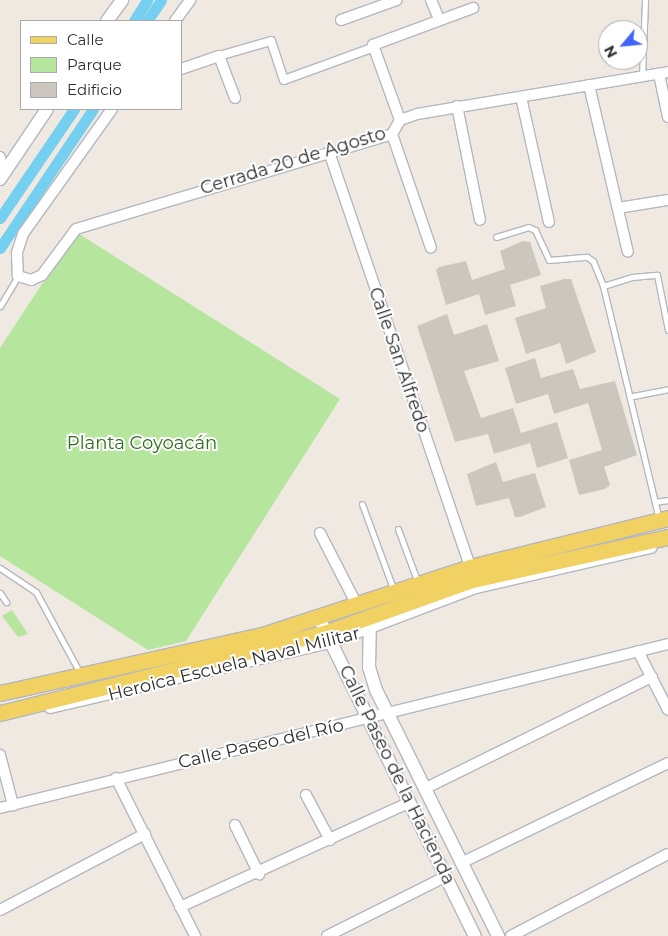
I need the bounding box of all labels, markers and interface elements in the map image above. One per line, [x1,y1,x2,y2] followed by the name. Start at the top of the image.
[20,20,182,110] legend
[598,20,648,70] north arrow
[67,30,104,49] text: Calle
[600,42,621,61] text: N
[67,55,122,74] text: Parque
[67,80,122,99] text: Edificio
[198,122,388,200] street label: Cerrada 20 de Agosto
[364,284,434,436] street label: Calle San Alfredo
[67,432,217,454] park label: Planta Coyoacán
[106,622,362,706] street label: Heroica Escuela Naval Militar
[334,662,460,888] street label: Calle Paseo de la Hacienda
[176,714,346,774] street label: Calle Paseo del Río

